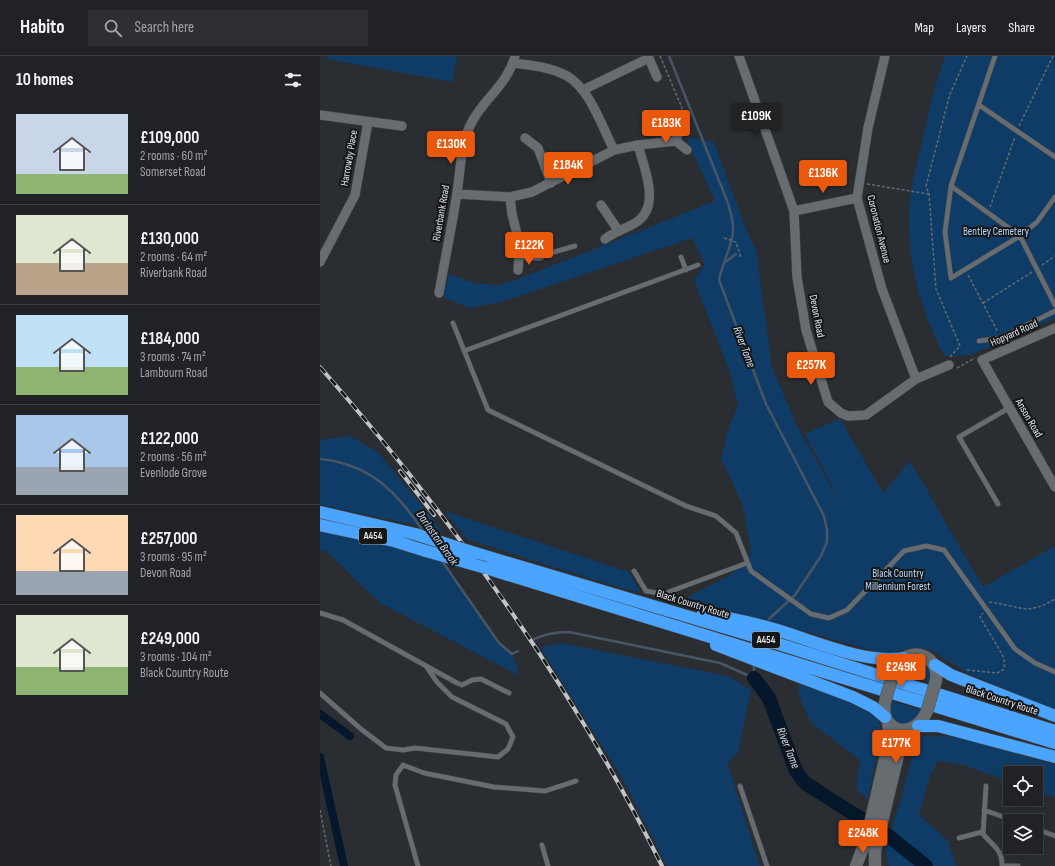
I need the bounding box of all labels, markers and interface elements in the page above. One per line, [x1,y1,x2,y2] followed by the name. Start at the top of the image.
[88,10,368,46] search box
[20,16,64,39] text: Habito
[102,17,124,39] icon: search
[134,18,194,37] text: Search here
[914,19,934,36] text: Map
[956,19,986,36] text: Layers
[1008,19,1035,36] text: Share
[282,69,304,91] icon: filters
[16,70,73,90] text: 10 homes
[728,103,784,137] pin: £109K
[741,108,771,124] text: £109K
[638,110,694,144] pin: £183K
[651,115,681,131] text: £183K
[140,128,199,148] text: £109,000
[338,129,360,187] street label: Harrowby Place
[48,130,96,178] icon: home
[423,131,479,165] pin: £130K
[436,136,466,152] text: £130K
[140,148,207,164] text: 2 rooms · 60 m²
[540,152,596,186] pin: £184K
[553,157,583,173] text: £184K
[795,160,851,194] pin: £136K
[140,164,206,180] text: Somerset Road
[808,165,838,181] text: £136K
[430,184,452,242] street label: Riverbank Road
[864,194,894,264] street label: Coronation Avenue
[963,225,1030,238] park label: Bentley Cemetery
[140,229,199,249] text: £130,000
[48,231,96,279] icon: home
[501,232,557,266] pin: £122K
[514,237,544,253] text: £122K
[140,249,207,265] text: 2 rooms · 64 m²
[140,265,207,281] text: Riverbank Road
[806,294,828,339] street label: Devon Road
[988,317,1040,349] street label: Hopyard Road
[729,324,759,370] water label: River Tame
[140,329,200,349] text: £184,000
[48,331,96,379] icon: home
[140,349,206,365] text: 3 rooms · 74 m²
[783,352,839,386] pin: £257K
[796,357,826,373] text: £257K
[140,365,207,381] text: Lambourn Road
[1012,395,1046,440] street label: Anson Road
[140,429,199,449] text: £122,000
[48,431,96,479] icon: home
[140,449,207,465] text: 2 rooms · 56 m²
[140,465,207,481] text: Evenlode Grove
[413,508,462,569] water label: Darlaston Brook
[359,528,387,544] road number: A454
[140,529,197,549] text: £257,000
[48,531,96,579] icon: home
[140,549,207,565] text: 3 rooms · 95 m²
[140,565,191,581] text: Devon Road
[865,567,931,593] park label: Black Country Millennium Forest
[655,587,731,621] street label: Black Country Route
[140,629,200,649] text: £249,000
[48,631,96,679] icon: home
[752,632,780,648] road number: A454
[140,649,212,665] text: 3 rooms · 104 m²
[873,654,929,688] pin: £249K
[886,659,916,675] text: £249K
[140,665,229,681] text: Black Country Route
[964,682,1040,718] street label: Black Country Route
[773,725,803,771] water label: River Tame
[868,730,924,764] pin: £177K
[881,735,911,751] text: £177K
[1003,766,1043,854] map controls
[1003,766,1043,806] button: locate
[1003,814,1043,854] button: layers
[835,820,891,854] pin: £248K
[848,825,878,841] text: £248K

